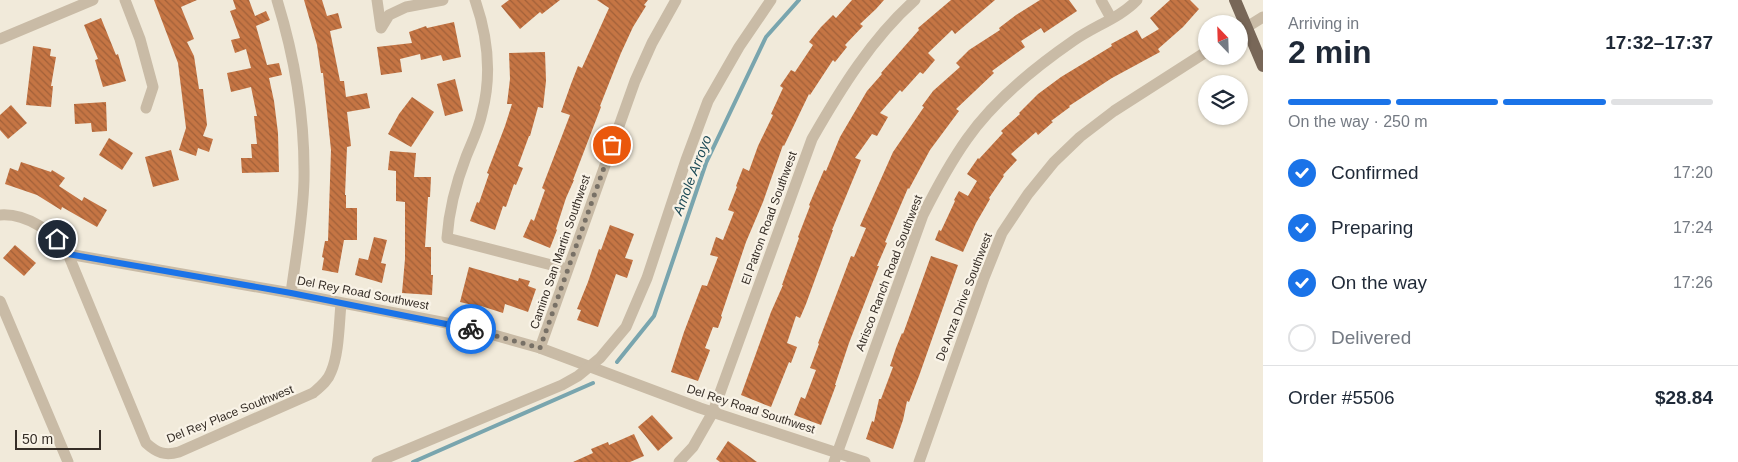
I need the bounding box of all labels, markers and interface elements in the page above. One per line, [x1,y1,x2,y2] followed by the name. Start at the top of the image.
[1198,15,1248,65] north arrow
[1198,15,1248,125] map controls
[1288,15,1359,32] text: Arriving in
[1605,32,1713,53] text: 17:32–17:37
[1288,34,1372,70] text: 2 min
[1198,75,1248,125] button: layers
[1288,113,1428,130] text: On the way · 250 m
[591,124,633,166] pin
[598,131,626,159] icon: bag
[669,133,715,218] water label: Amole Arroyo
[738,149,800,287] street label: El Patron Road Southwest
[1288,159,1316,187] icon: check
[1331,162,1419,183] text: Confirmed
[1673,164,1713,181] text: 17:20
[527,172,593,331] street label: Camino San Martin Southwest
[853,192,926,353] street label: Atrisco Ranch Road Southwest
[1288,214,1316,242] icon: check
[1331,217,1413,238] text: Preparing
[36,218,78,260] pin
[1673,219,1713,236] text: 17:24
[43,225,71,253] icon: home
[933,230,995,363] street label: De Anza Drive Southwest
[1288,269,1316,297] icon: check
[1331,272,1427,293] text: On the way
[296,273,431,313] street label: Del Rey Road Southwest
[1673,274,1713,291] text: 17:26
[446,304,496,354] courier
[457,315,485,343] icon: bike
[1331,327,1411,348] text: Delivered
[165,382,296,446] street label: Del Rey Place Southwest
[685,382,818,437] street label: Del Rey Road Southwest
[1288,387,1395,408] text: Order #5506
[1655,387,1713,408] text: $28.84
[15,427,101,450] scale bar
[22,431,53,447] text: 50 m

